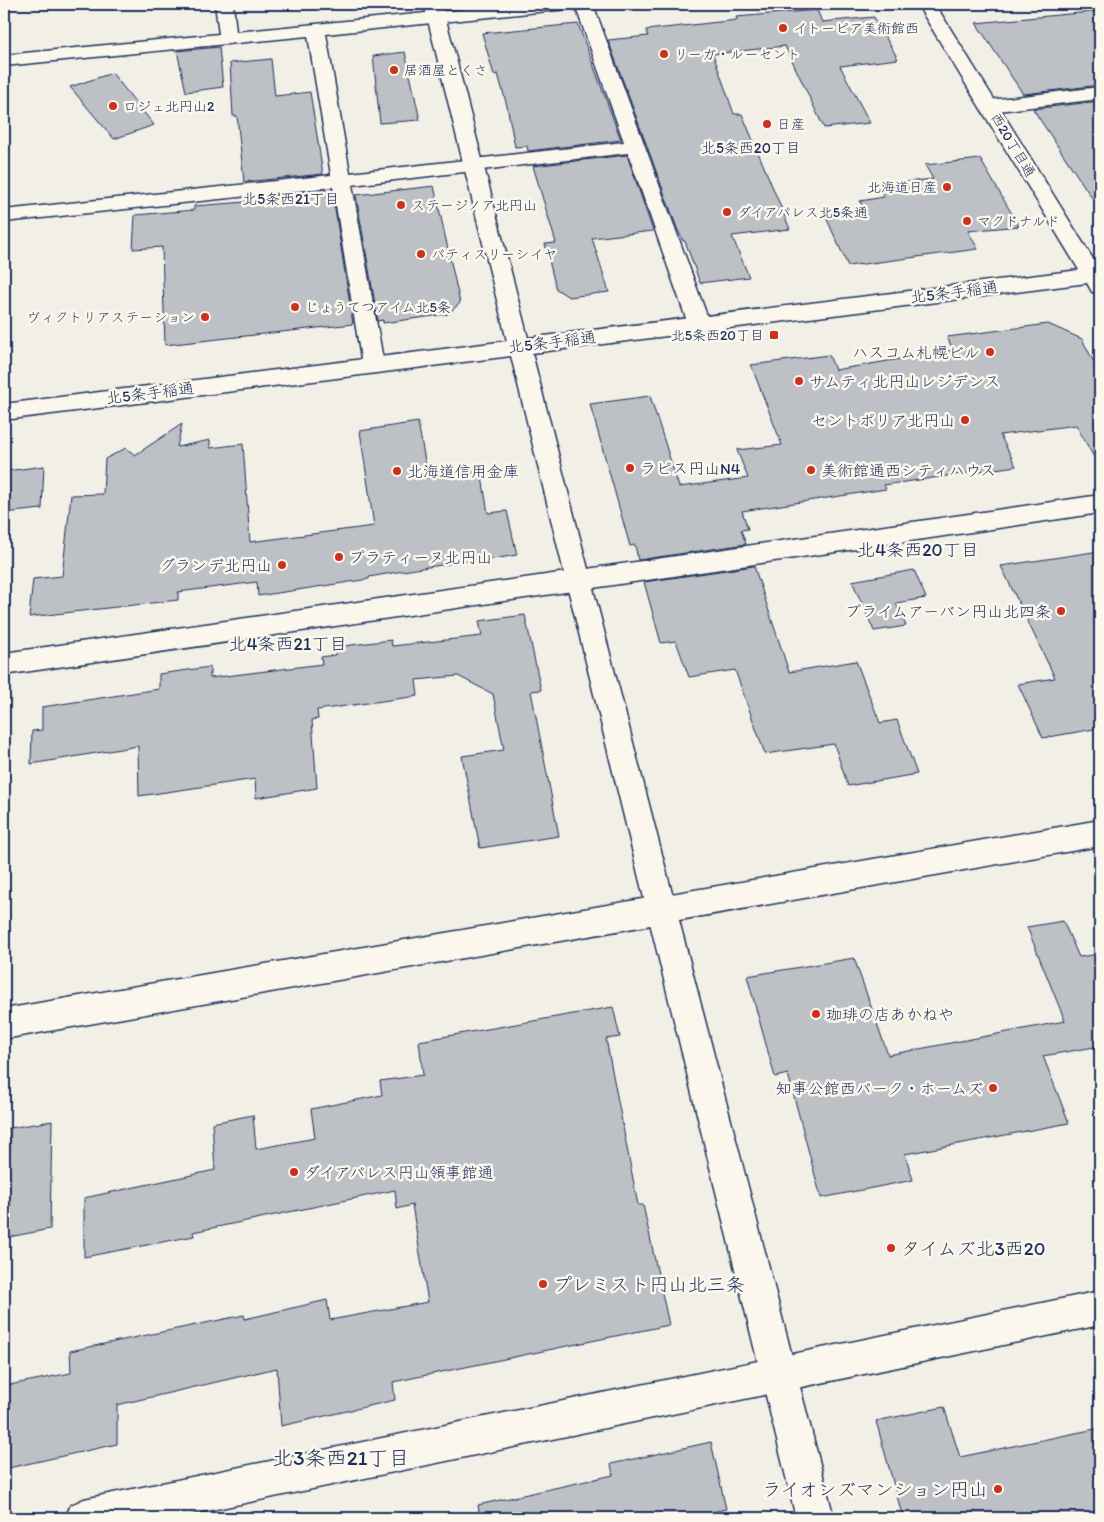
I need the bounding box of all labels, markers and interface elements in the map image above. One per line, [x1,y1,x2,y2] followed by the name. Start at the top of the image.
[793,20,919,37] place label: イトーピア美術館西
[777,22,789,34] marker: イトーピア美術館西
[674,46,801,63] place label: リーガ・ルーセント
[658,48,670,60] marker: リーガ・ルーセント
[404,62,488,79] place label: 居酒屋とくさ
[388,64,400,76] marker: 居酒屋とくさ
[123,98,215,115] place label: ロジェ北円山2
[107,100,119,112] marker: ロジェ北円山2
[987,110,1039,180] street label: 西20丁目通
[777,116,805,133] place label: 日産
[761,118,773,130] marker: 日産
[701,139,801,157] district label: 北5条西20丁目
[867,179,937,196] place label: 北海道日産
[941,181,953,193] marker: 北海道日産
[242,190,340,208] district label: 北5条西21丁目
[411,197,537,214] place label: ステージノア北円山
[395,199,407,211] marker: ステージノア北円山
[737,204,868,221] place label: ダイアパレス北5条通
[721,206,733,218] marker: ダイアパレス北5条通
[977,213,1060,230] place label: マクドナルド
[961,215,973,227] marker: マクドナルド
[431,246,557,263] place label: パティスリーシイヤ
[415,248,427,260] marker: パティスリーシイヤ
[909,277,999,307] street label: 北5条手稲通
[305,299,451,316] place label: じょうてつアイム北5条
[289,301,301,313] marker: じょうてつアイム北5条
[26,309,195,326] place label: ヴィクトリアステーション
[199,311,211,323] marker: ヴィクトリアステーション
[507,327,597,357] street label: 北5条手稲通
[671,327,764,344] place label: 北5条西20丁目
[768,329,780,341] marker: 北5条西20丁目
[852,343,980,362] place label: ハスコム札幌ビル
[984,346,996,358] marker: ハスコム札幌ビル
[809,372,1000,391] place label: サムティ北円山レジデンス
[793,375,805,387] marker: サムティ北円山レジデンス
[105,378,195,408] street label: 北5条手稲通
[811,411,955,430] place label: セントポリア北円山
[959,414,971,426] marker: セントポリア北円山
[640,459,741,478] place label: ラピス円山N4
[821,461,996,480] place label: 美術館通西シティハウス
[407,462,519,481] place label: 北海道信用金庫
[624,462,636,474] marker: ラピス円山N4
[805,464,817,476] marker: 美術館通西シティハウス
[391,465,403,477] marker: 北海道信用金庫
[857,539,979,561] district label: 北4条西20丁目
[349,548,492,567] place label: プラティーヌ北円山
[333,551,345,563] marker: プラティーヌ北円山
[159,556,272,575] place label: グランデ北円山
[276,559,288,571] marker: グランデ北円山
[845,602,1051,621] place label: プライムアーバン円山北四条
[1055,605,1067,617] marker: プライムアーバン円山北四条
[229,633,347,655] district label: 北4条西21丁目
[826,1005,954,1024] place label: 珈琲の店あかねや
[810,1008,822,1020] marker: 珈琲の店あかねや
[776,1079,983,1098] place label: 知事公館西パーク・ホームズ
[987,1082,999,1094] marker: 知事公館西パーク・ホームズ
[304,1163,493,1182] place label: ダイアパレス円山領事館通
[288,1166,300,1178] marker: ダイアパレス円山領事館通
[901,1237,1046,1260] place label: タイムズ北3西20
[885,1242,897,1254] marker: タイムズ北3西20
[553,1273,745,1296] place label: プレミスト円山北三条
[537,1278,549,1290] marker: プレミスト円山北三条
[272,1445,410,1470] district label: 北3条西21丁目
[762,1478,988,1501] place label: ライオンズマンション円山
[992,1483,1004,1495] marker: ライオンズマンション円山

